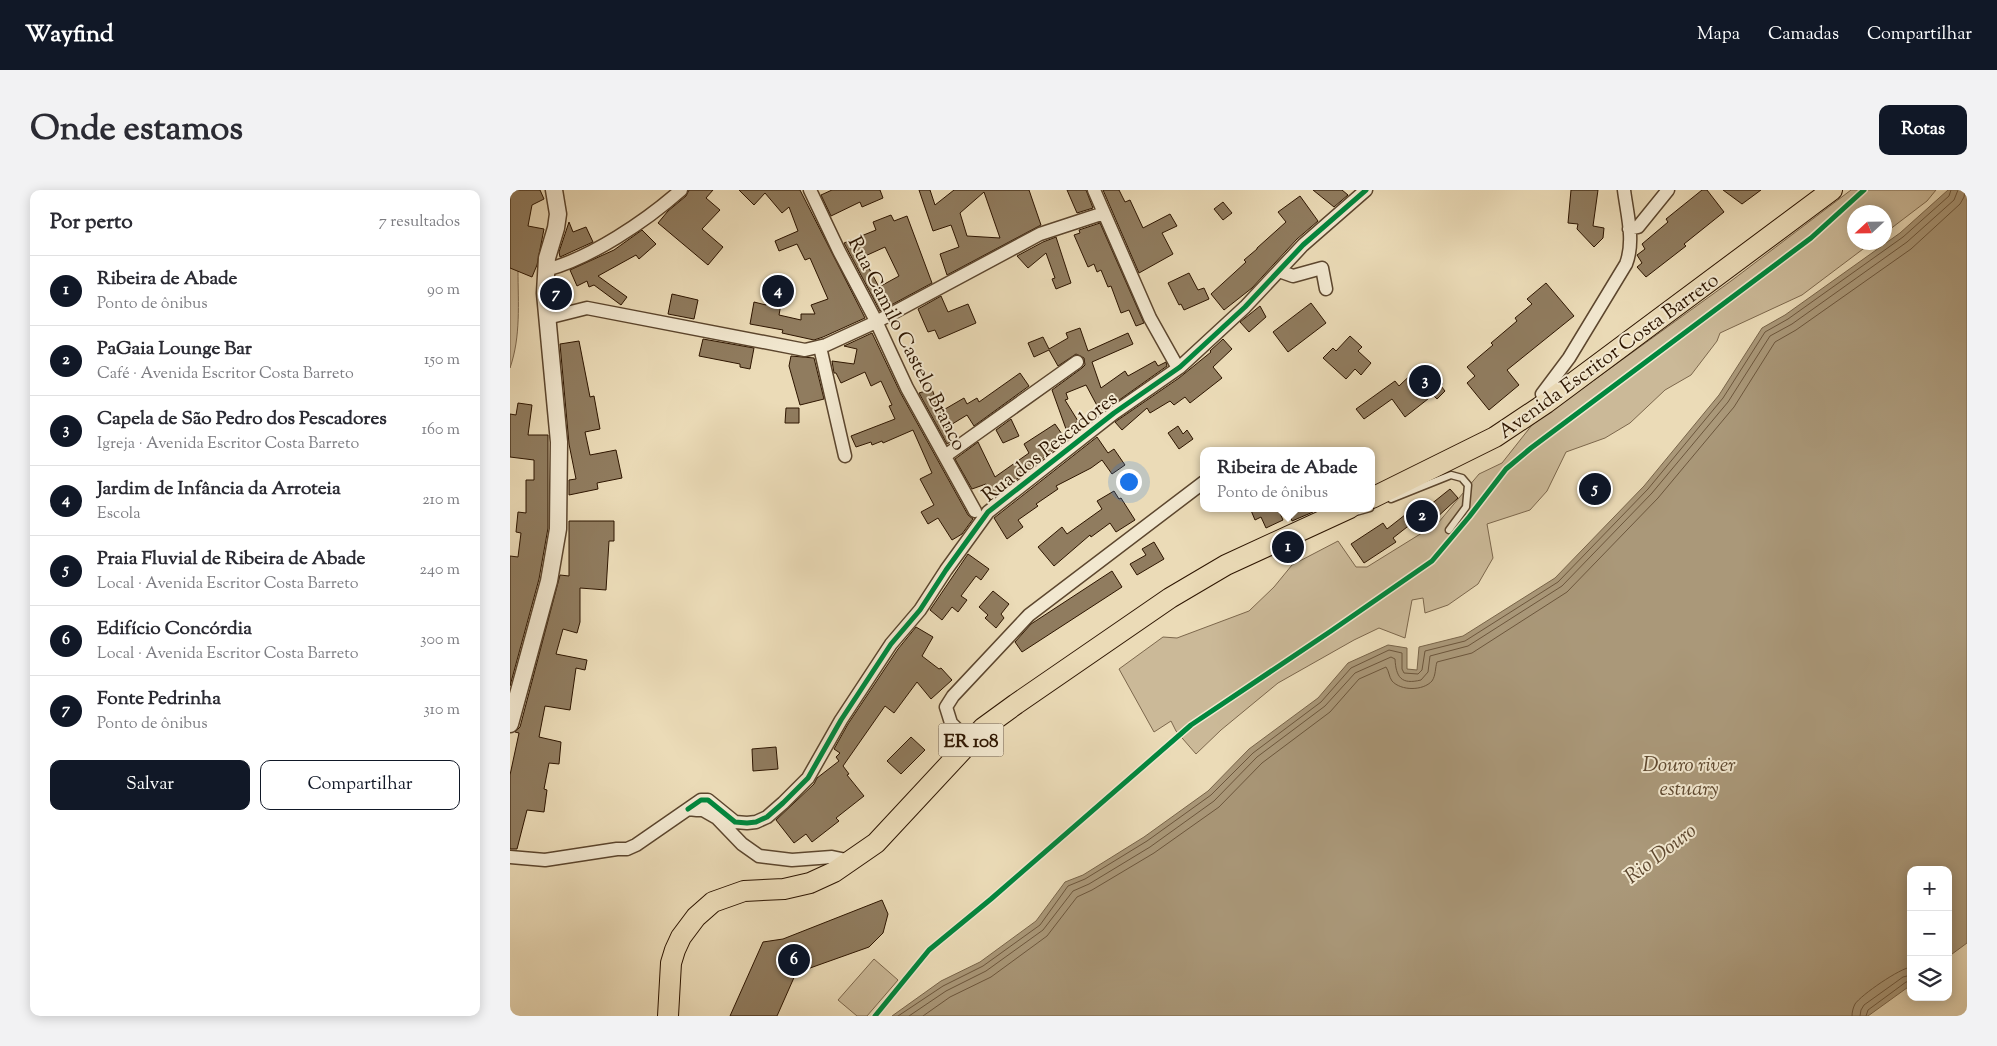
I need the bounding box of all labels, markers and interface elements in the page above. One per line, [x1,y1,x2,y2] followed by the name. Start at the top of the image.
[25,18,113,52] text: Wayfind
[1697,22,1740,48] text: Mapa
[1768,22,1839,48] text: Camadas
[1867,22,1972,48] text: Compartilhar
[30,105,243,156] text: Onde estamos
[1879,105,1967,155] button: Rotas
[1847,205,1892,250] north arrow
[50,208,133,238] text: Por perto
[379,211,460,234] text: 7 resultados
[839,232,973,456] street label: Rua Camilo Castelo Branco
[97,266,237,293] text: Ribeira de Abade
[1493,267,1726,447] street label: Avenida Escritor Costa Barreto
[762,272,794,310] pin: 4
[540,275,572,313] pin: 7
[63,279,69,302] text: 1
[427,279,460,302] text: 90 m
[97,293,208,316] text: Ponto de ônibus
[97,336,252,363] text: PaGaia Lounge Bar
[62,349,70,372] text: 2
[424,349,460,372] text: 150 m
[1409,362,1441,400] pin: 3
[97,363,354,386] text: Café · Avenida Escritor Costa Barreto
[977,386,1125,510] street label: Rua dos Pescadores
[97,406,387,433] text: Capela de São Pedro dos Pescadores
[63,419,69,442] text: 3
[422,419,460,442] text: 160 m
[97,433,359,456] text: Igreja · Avenida Escritor Costa Barreto
[1200,447,1375,512] popup
[1217,455,1358,482] text: Ribeira de Abade
[1116,469,1142,495] your location
[1579,470,1611,508] pin: 5
[97,476,341,503] text: Jardim de Infância da Arroteia
[1217,482,1328,505] text: Ponto de ônibus
[62,489,70,512] text: 4
[422,489,460,512] text: 210 m
[1406,497,1438,535] pin: 2
[97,503,141,526] text: Escola
[1272,528,1304,566] pin: 1
[97,546,365,573] text: Praia Fluvial de Ribeira de Abade
[63,559,69,582] text: 5
[419,559,460,582] text: 240 m
[97,573,358,596] text: Local · Avenida Escritor Costa Barreto
[97,616,252,643] text: Edifício Concórdia
[62,629,70,652] text: 6
[420,629,460,652] text: 300 m
[97,643,358,666] text: Local · Avenida Escritor Costa Barreto
[97,686,221,713] text: Fonte Pedrinha
[62,699,70,722] text: 7
[423,699,460,722] text: 310 m
[97,713,208,736] text: Ponto de ônibus
[938,724,1004,756] road number: ER 108
[1642,751,1736,805] water label: Douro river estuary
[50,760,250,810] button: Salvar
[260,760,460,810] button: Compartilhar
[1619,817,1703,892] water label: Rio Douro
[1907,866,1952,1001] map controls
[1907,866,1952,911] button: +
[1907,911,1952,956] button: −
[778,941,810,979] pin: 6
[1907,956,1952,1001] button: layers

